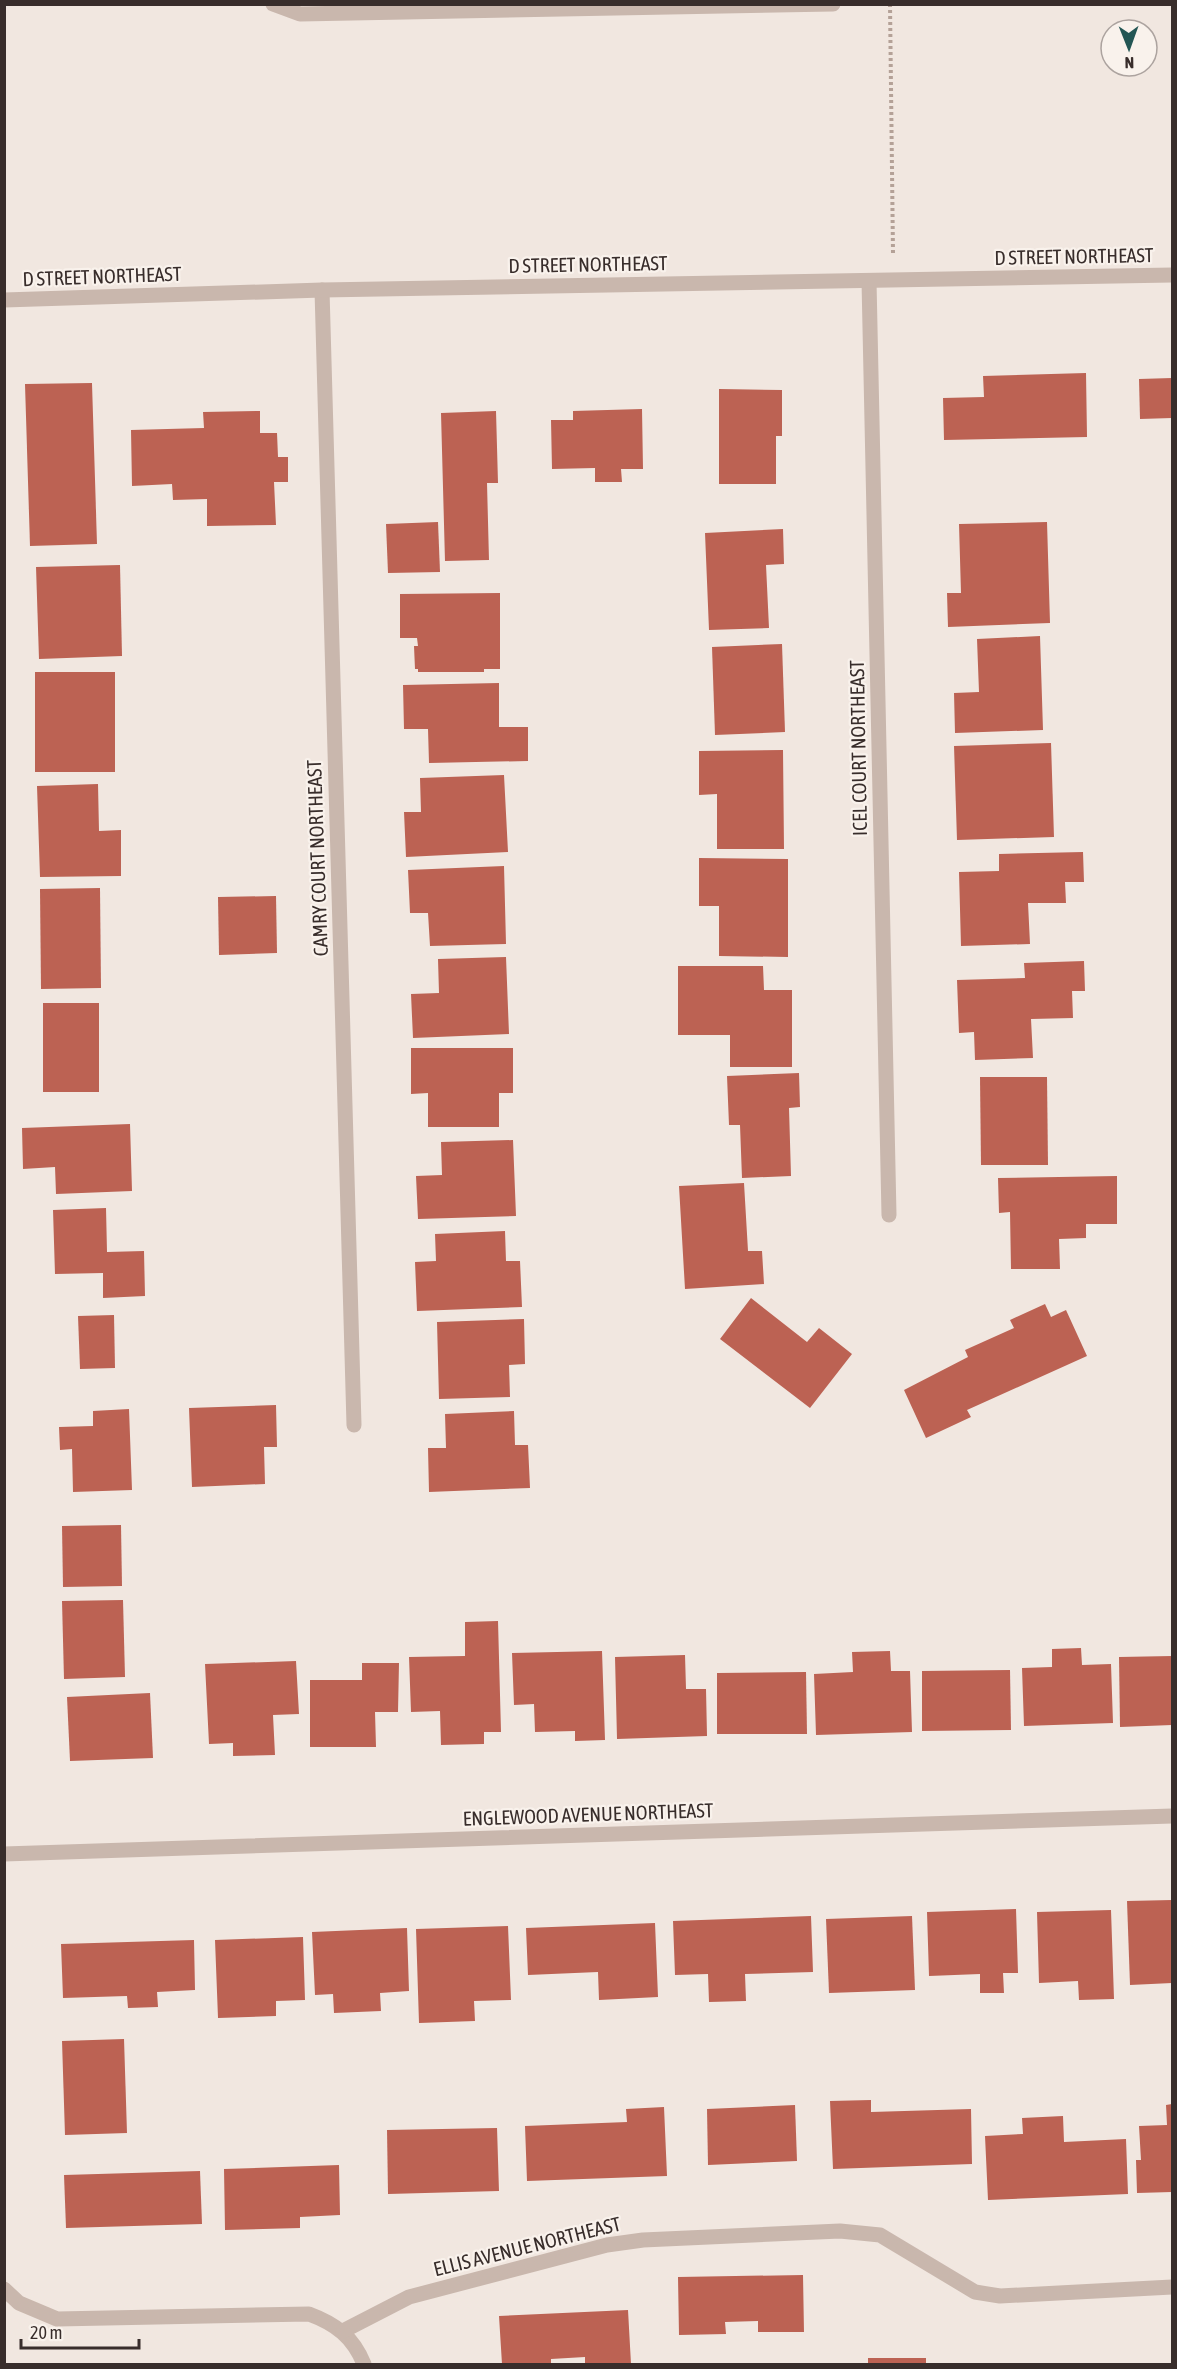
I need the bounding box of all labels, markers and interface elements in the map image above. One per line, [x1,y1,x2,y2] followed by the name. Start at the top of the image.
[1099,18,1159,78] north arrow
[1124,54,1134,72] text: N
[994,243,1154,269] street label: D STREET NORTHEAST
[508,251,668,277] street label: D STREET NORTHEAST
[22,262,182,290] street label: D STREET NORTHEAST
[845,660,871,836] street label: ICEL COURT NORTHEAST
[302,759,332,957] street label: CAMRY COURT NORTHEAST
[462,1798,714,1830] street label: ENGLEWOOD AVENUE NORTHEAST
[431,2212,623,2280] street label: ELLIS AVENUE NORTHEAST
[21,2312,140,2350] scale bar
[30,2322,62,2343] text: 20 m

